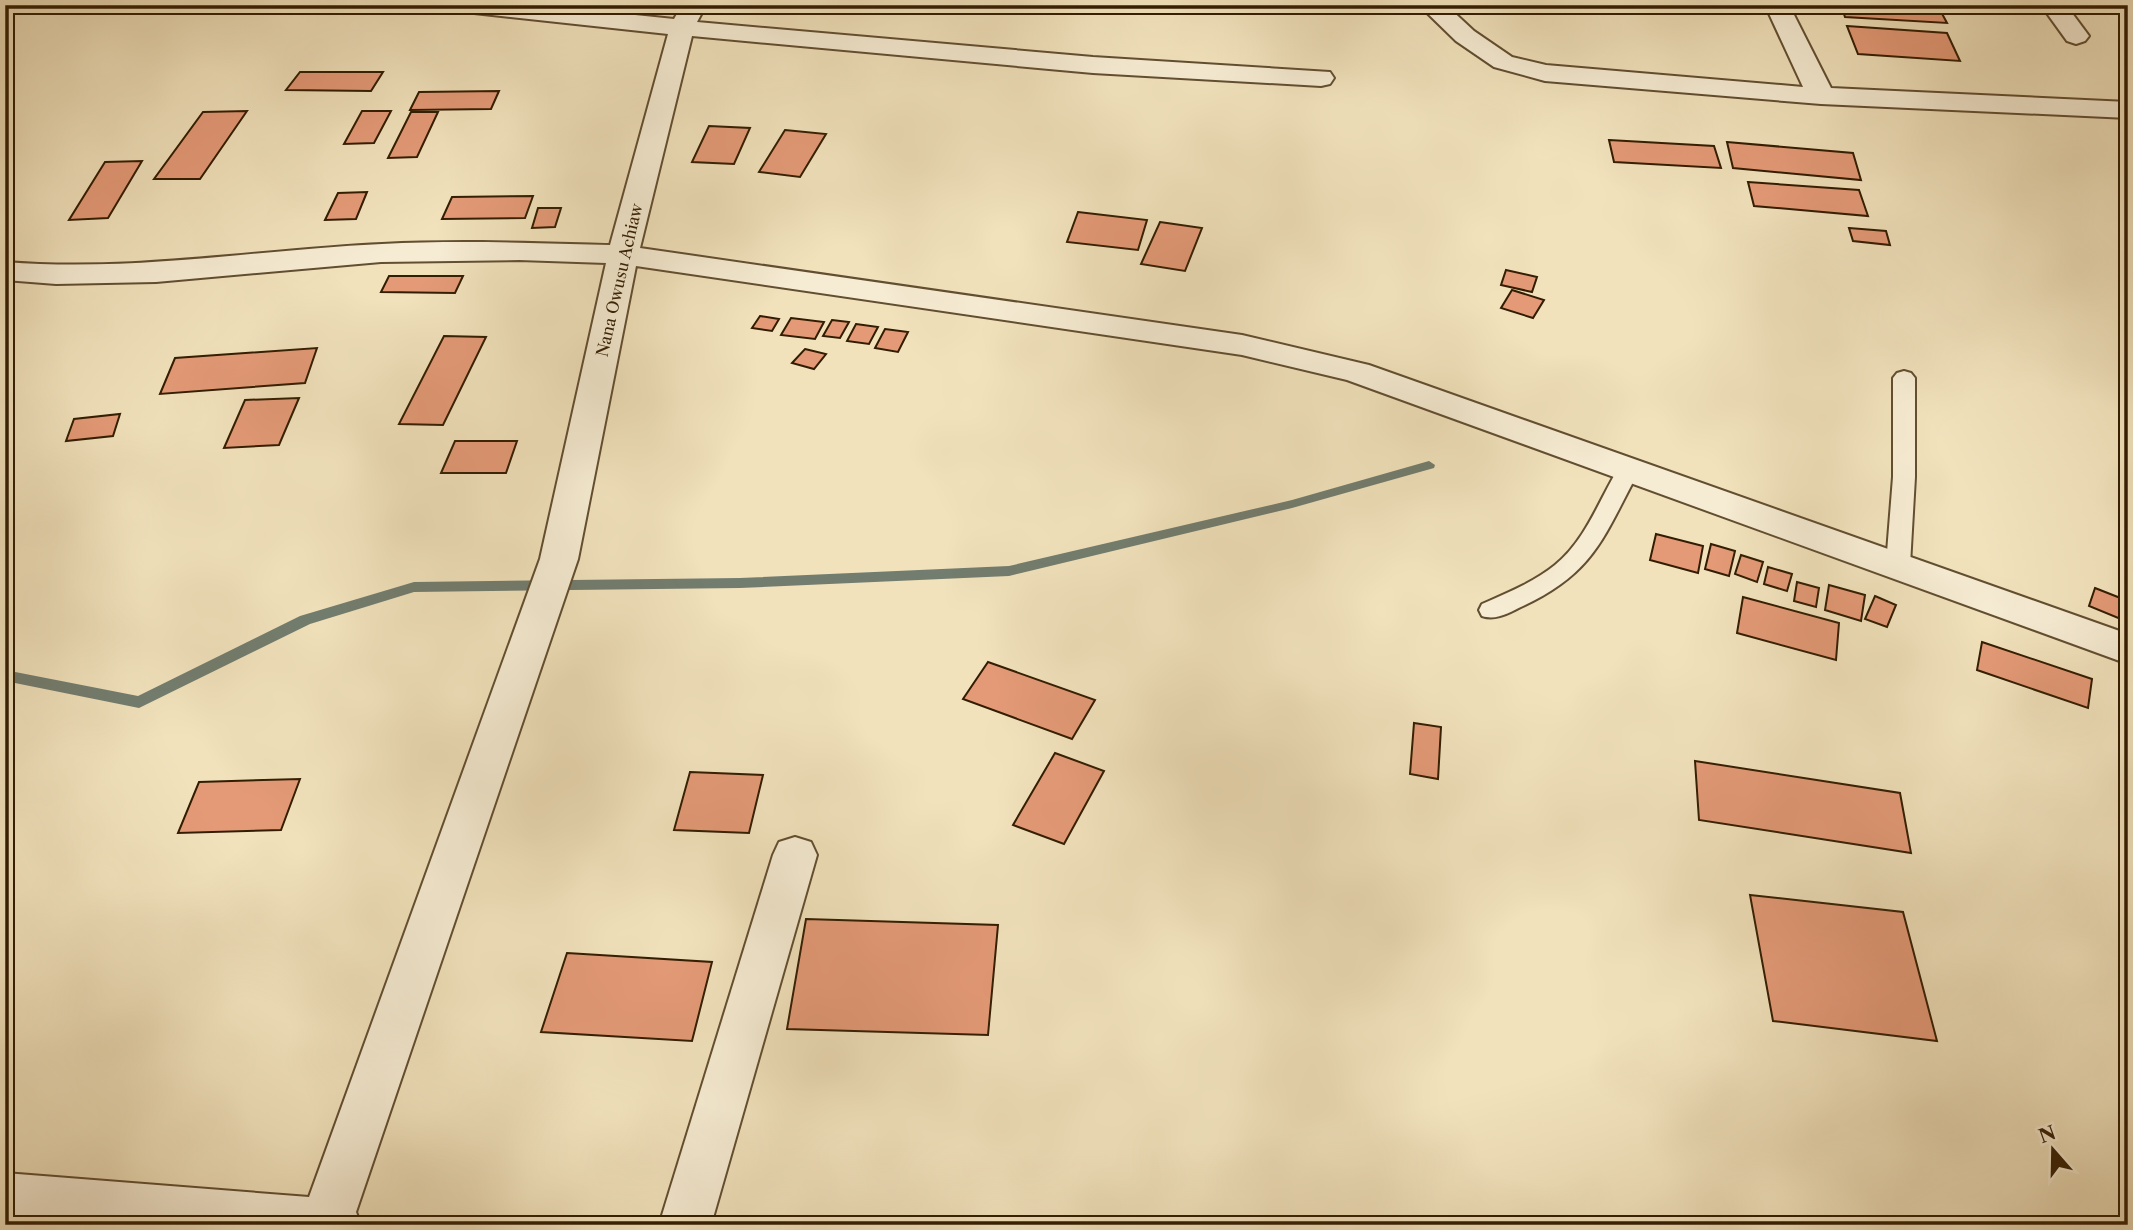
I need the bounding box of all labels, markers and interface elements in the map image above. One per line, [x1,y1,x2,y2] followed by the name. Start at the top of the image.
[592,201,647,359] street label: Nana Owusu Achiaw
[2018,1114,2088,1184] north arrow
[2036,1121,2059,1148] text: N

